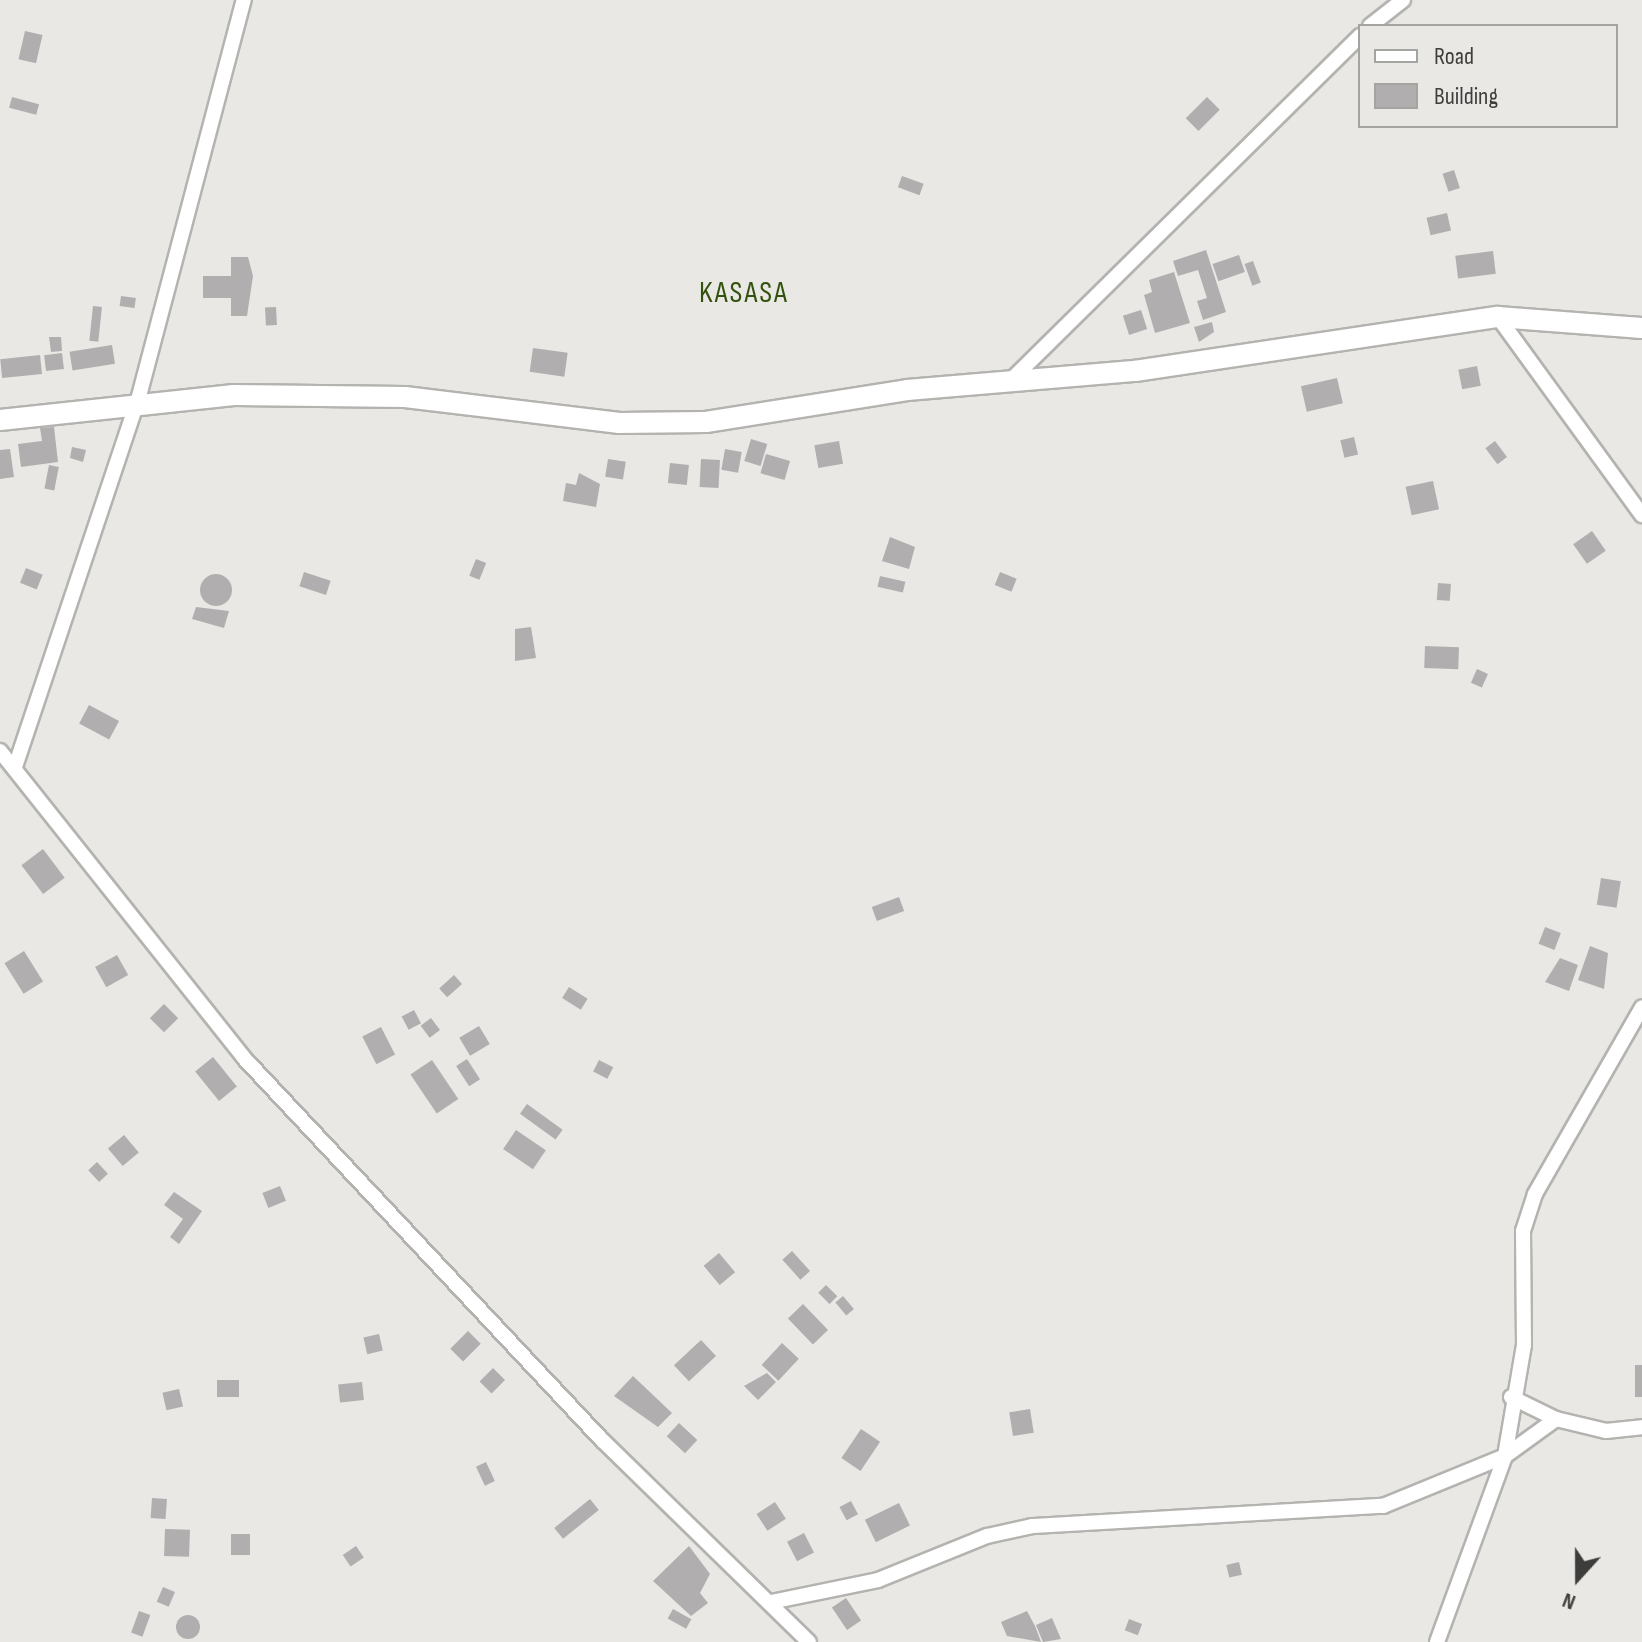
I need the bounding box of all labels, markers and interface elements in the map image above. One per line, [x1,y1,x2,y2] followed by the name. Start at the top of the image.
[1358,24,1618,128] legend
[1434,42,1474,71] text: Road
[1434,82,1498,111] text: Building
[699,275,789,311] district label: KASASA
[1538,1538,1618,1618] north arrow
[1559,1586,1580,1616] text: N

